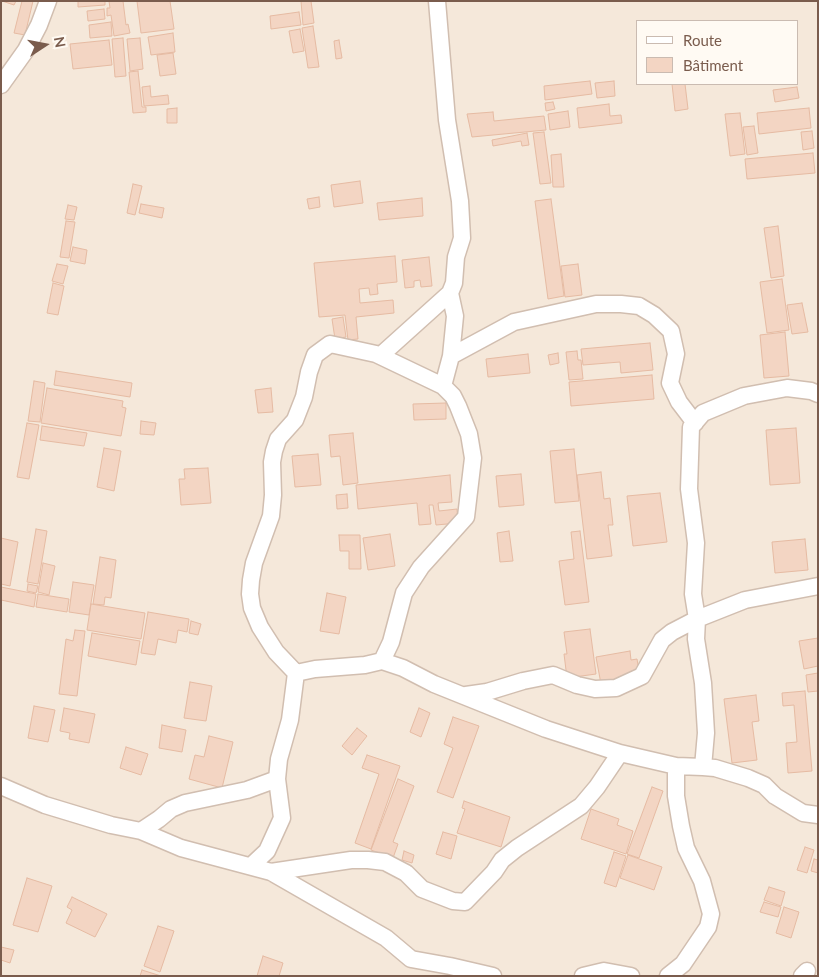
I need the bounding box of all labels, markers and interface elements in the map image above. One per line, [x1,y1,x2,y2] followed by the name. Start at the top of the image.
[20,20,70,70] north arrow
[636,20,799,85] legend
[683,31,722,49] text: Route
[51,35,70,49] text: N
[683,56,743,74] text: Bâtiment

